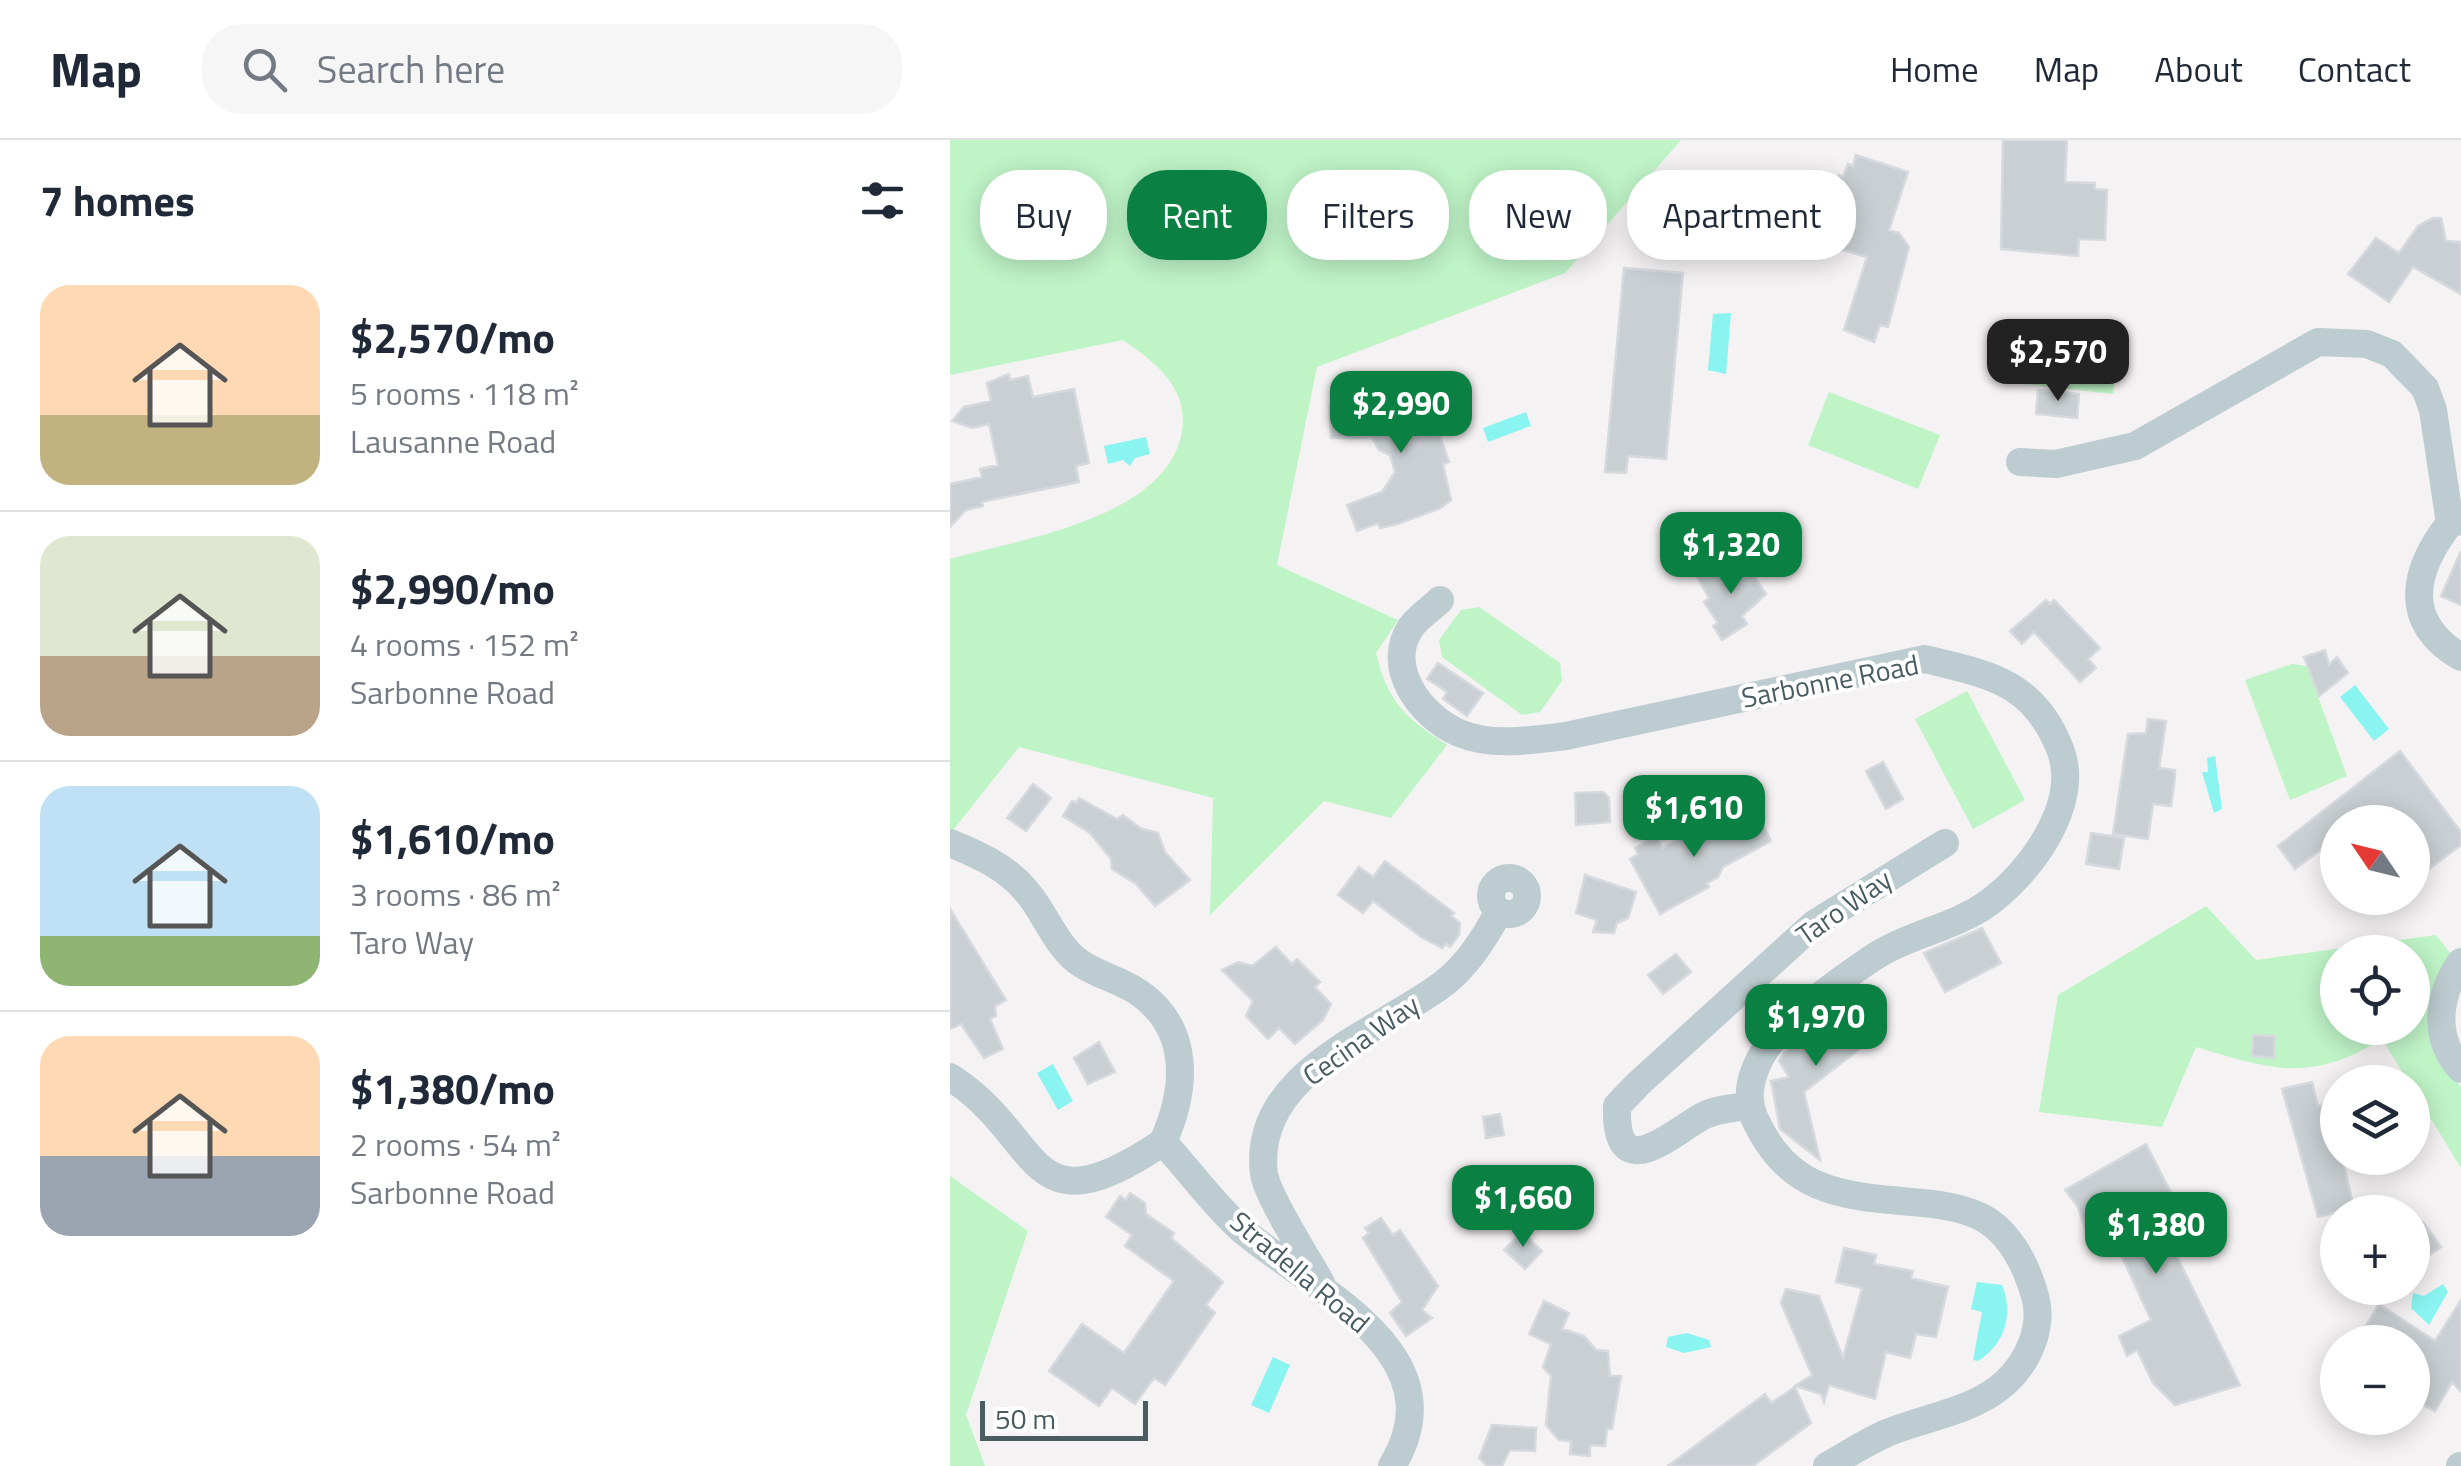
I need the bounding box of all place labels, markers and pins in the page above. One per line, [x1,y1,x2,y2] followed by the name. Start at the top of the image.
[1977,319,2139,404] pin: $2,570
[1320,371,1482,456] pin: $2,990
[1650,512,1812,597] pin: $1,320
[1613,775,1775,860] pin: $1,610
[1735,984,1897,1069] pin: $1,970
[1442,1165,1604,1250] pin: $1,660
[2075,1192,2237,1277] pin: $1,380

